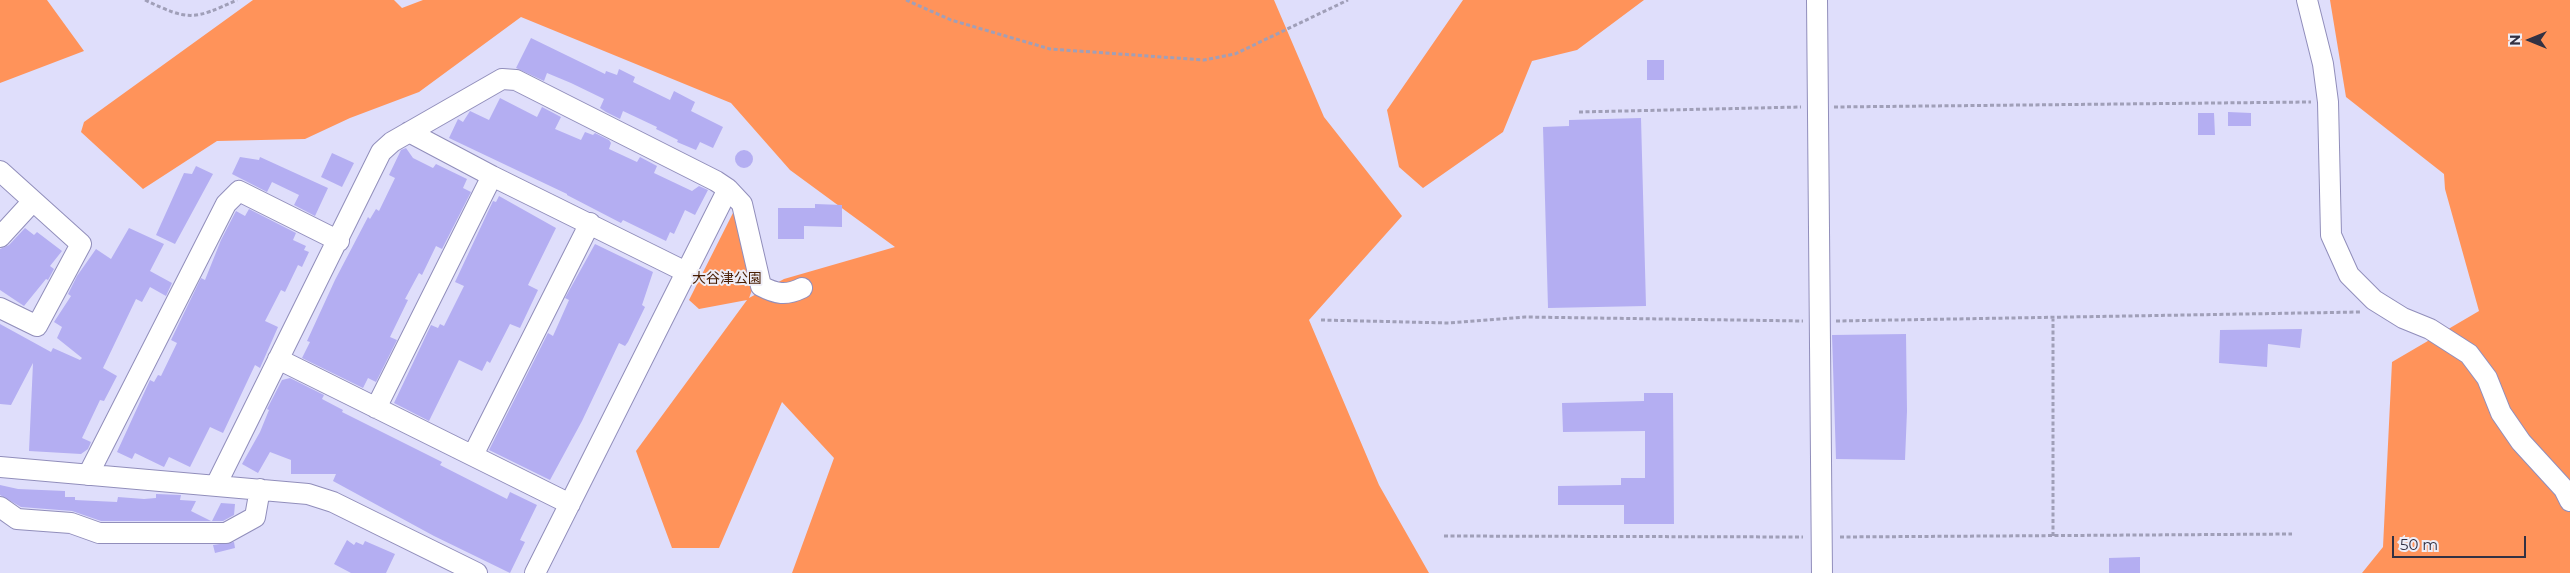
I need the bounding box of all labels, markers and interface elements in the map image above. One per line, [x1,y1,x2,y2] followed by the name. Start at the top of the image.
[2505,15,2555,65] north arrow
[2506,34,2524,46] text: N
[692,271,762,287] park label: 大谷津公園
[2395,526,2529,558] scale bar
[2400,535,2438,554] text: 50 m

